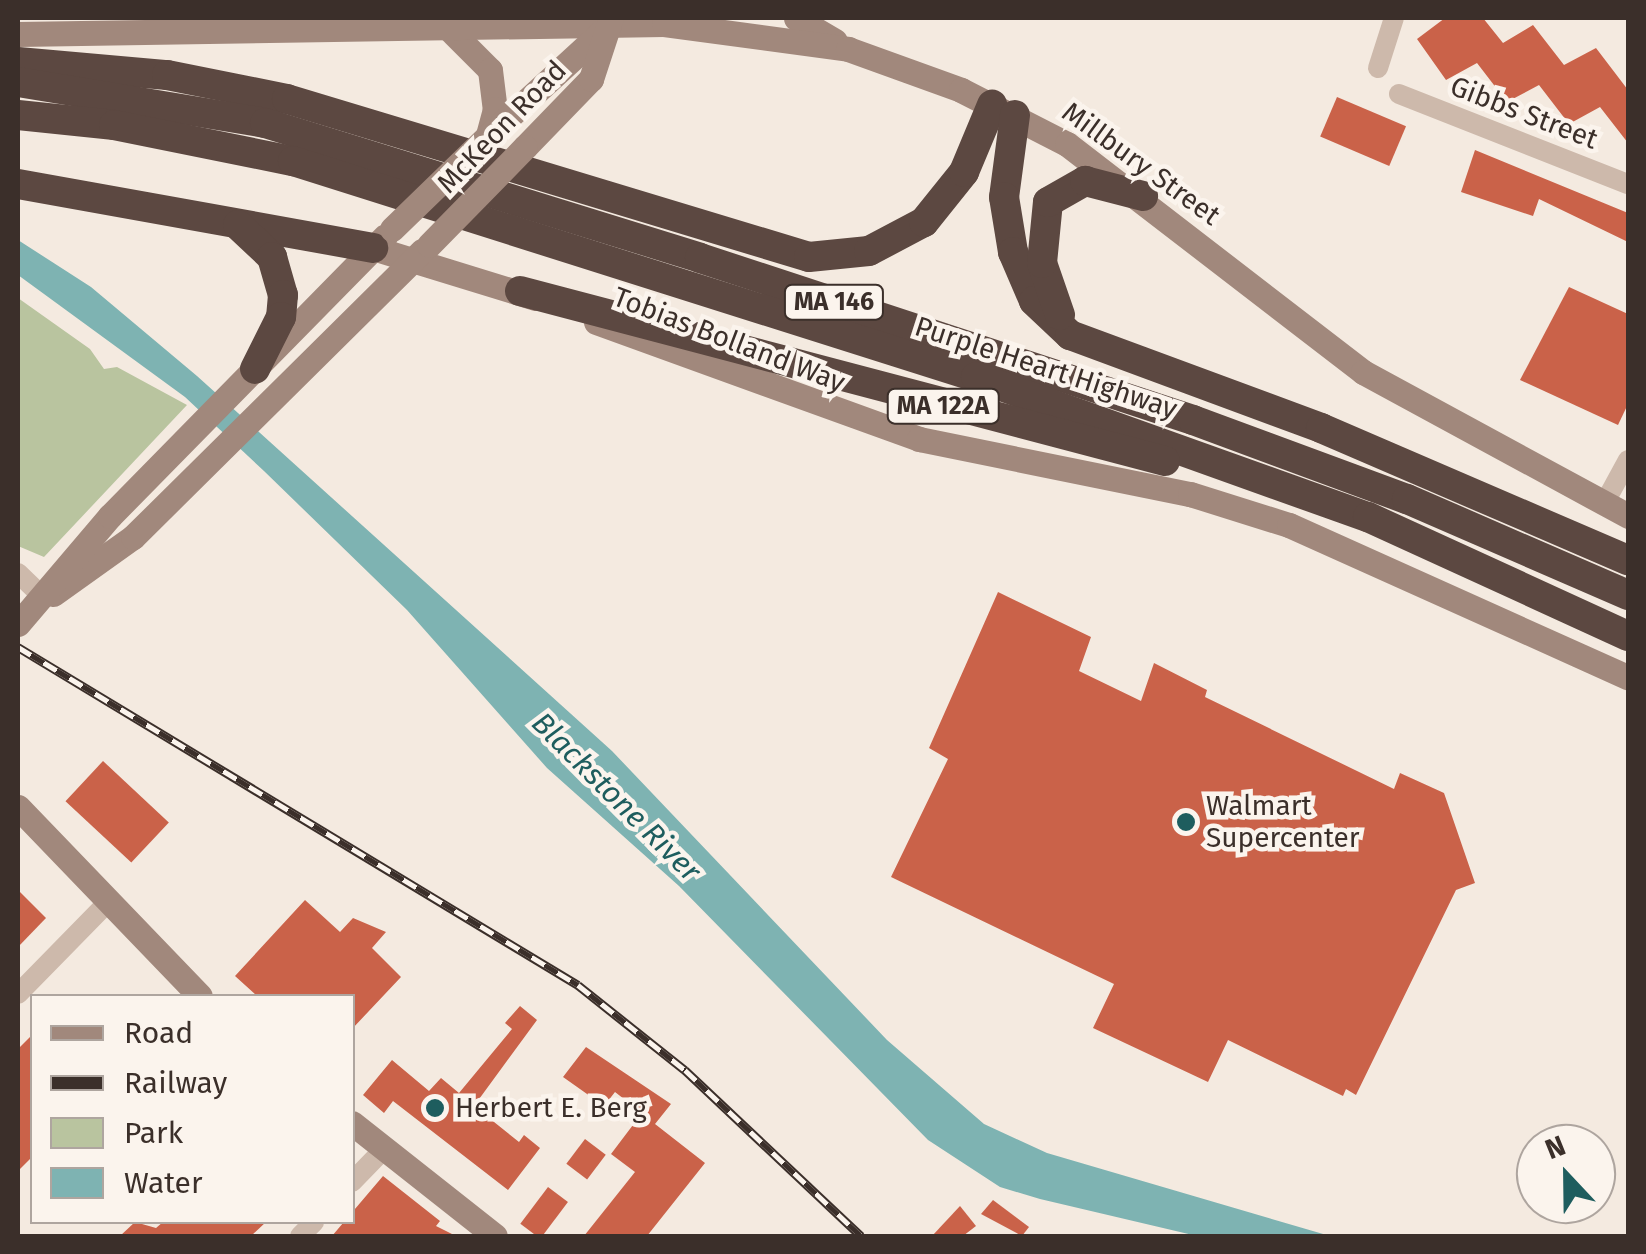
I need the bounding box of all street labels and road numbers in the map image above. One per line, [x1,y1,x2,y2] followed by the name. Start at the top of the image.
[430,54,574,200] street label: McKeon Road
[1445,69,1603,157] street label: Gibbs Street
[1055,95,1227,233] street label: Millbury Street
[608,280,850,400] street label: Tobias Bolland Way
[782,282,886,322] road number: MA 146
[911,310,1181,426] street label: Purple Heart Highway
[886,386,1000,426] road number: MA 122A

